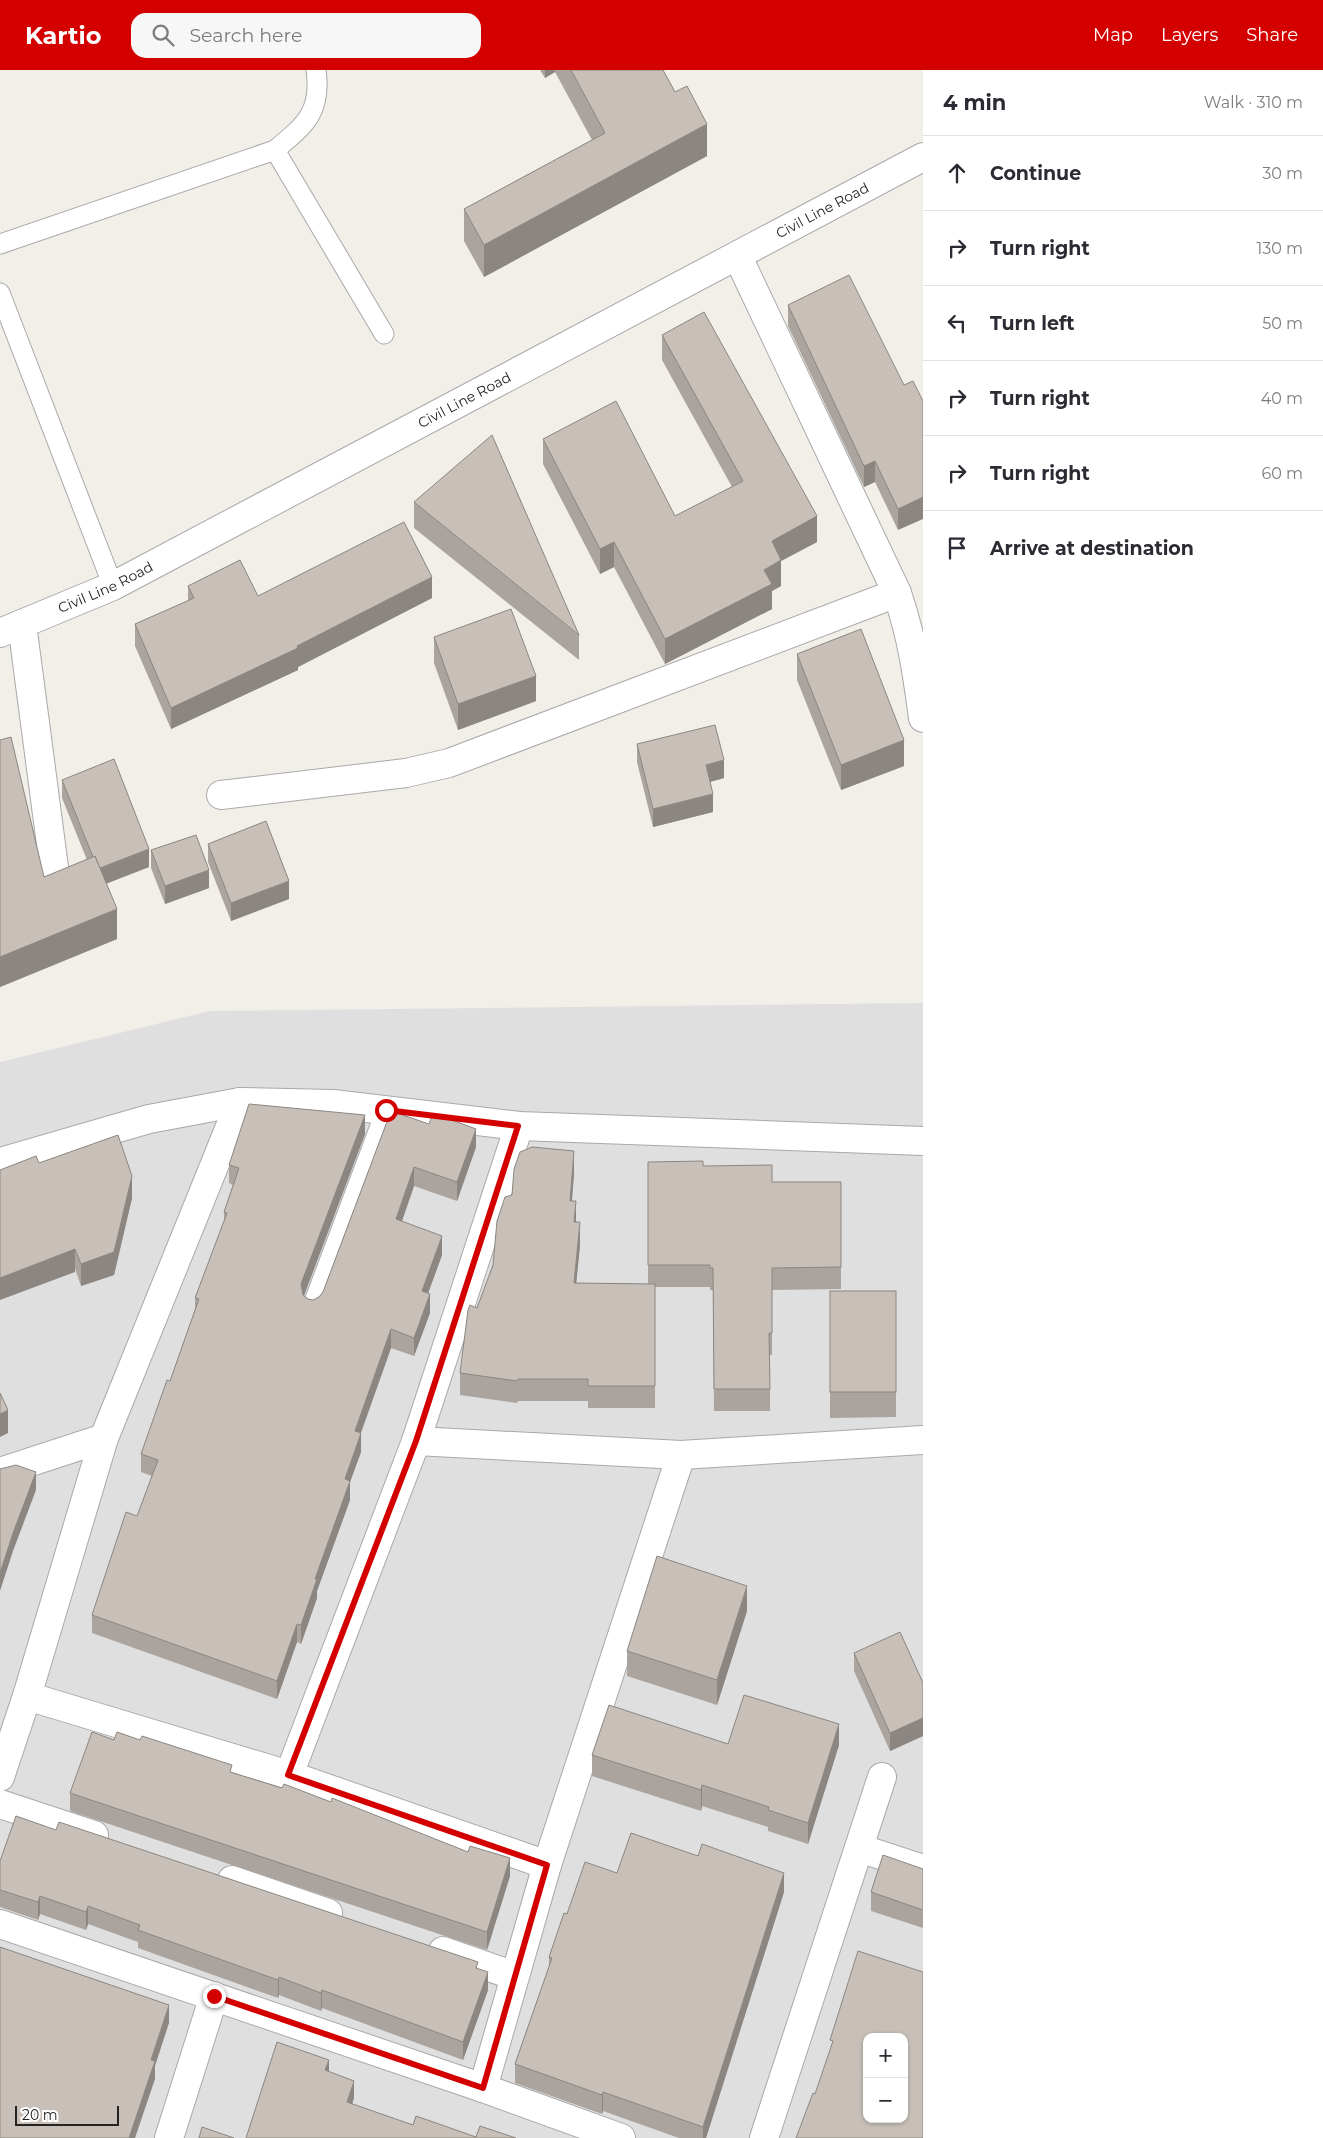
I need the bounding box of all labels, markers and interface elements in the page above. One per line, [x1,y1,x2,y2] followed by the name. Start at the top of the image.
[131,13,481,58] search box
[25,21,101,50] text: Kartio
[149,21,177,49] icon: search
[189,24,302,47] text: Search here
[1093,24,1133,46] text: Map
[1161,24,1218,46] text: Layers
[1246,24,1298,46] text: Share
[943,90,1006,115] text: 4 min
[1204,93,1303,112] text: Walk · 310 m
[943,159,971,187] icon: ahead
[990,162,1081,185] text: Continue
[1262,164,1303,183] text: 30 m
[773,178,872,242] street label: Civil Line Road
[943,234,971,262] icon: right
[990,237,1090,260] text: Turn right
[1256,239,1303,258] text: 130 m
[943,309,971,337] icon: left
[990,312,1075,335] text: Turn left
[1262,314,1303,333] text: 50 m
[415,368,514,432] street label: Civil Line Road
[943,384,971,412] icon: right
[990,387,1090,410] text: Turn right
[1261,389,1303,408] text: 40 m
[943,459,971,487] icon: right
[990,462,1090,485] text: Turn right
[1261,464,1303,483] text: 60 m
[943,534,971,562] icon: arrive
[990,537,1194,560] text: Arrive at destination
[55,557,156,617] street label: Civil Line Road
[375,1099,398,1122] route start
[203,1985,226,2008] route end
[863,2033,908,2123] map controls
[863,2033,908,2078] button: +
[863,2078,908,2123] button: −
[15,2103,119,2126] scale bar
[22,2106,58,2124] text: 20 m

